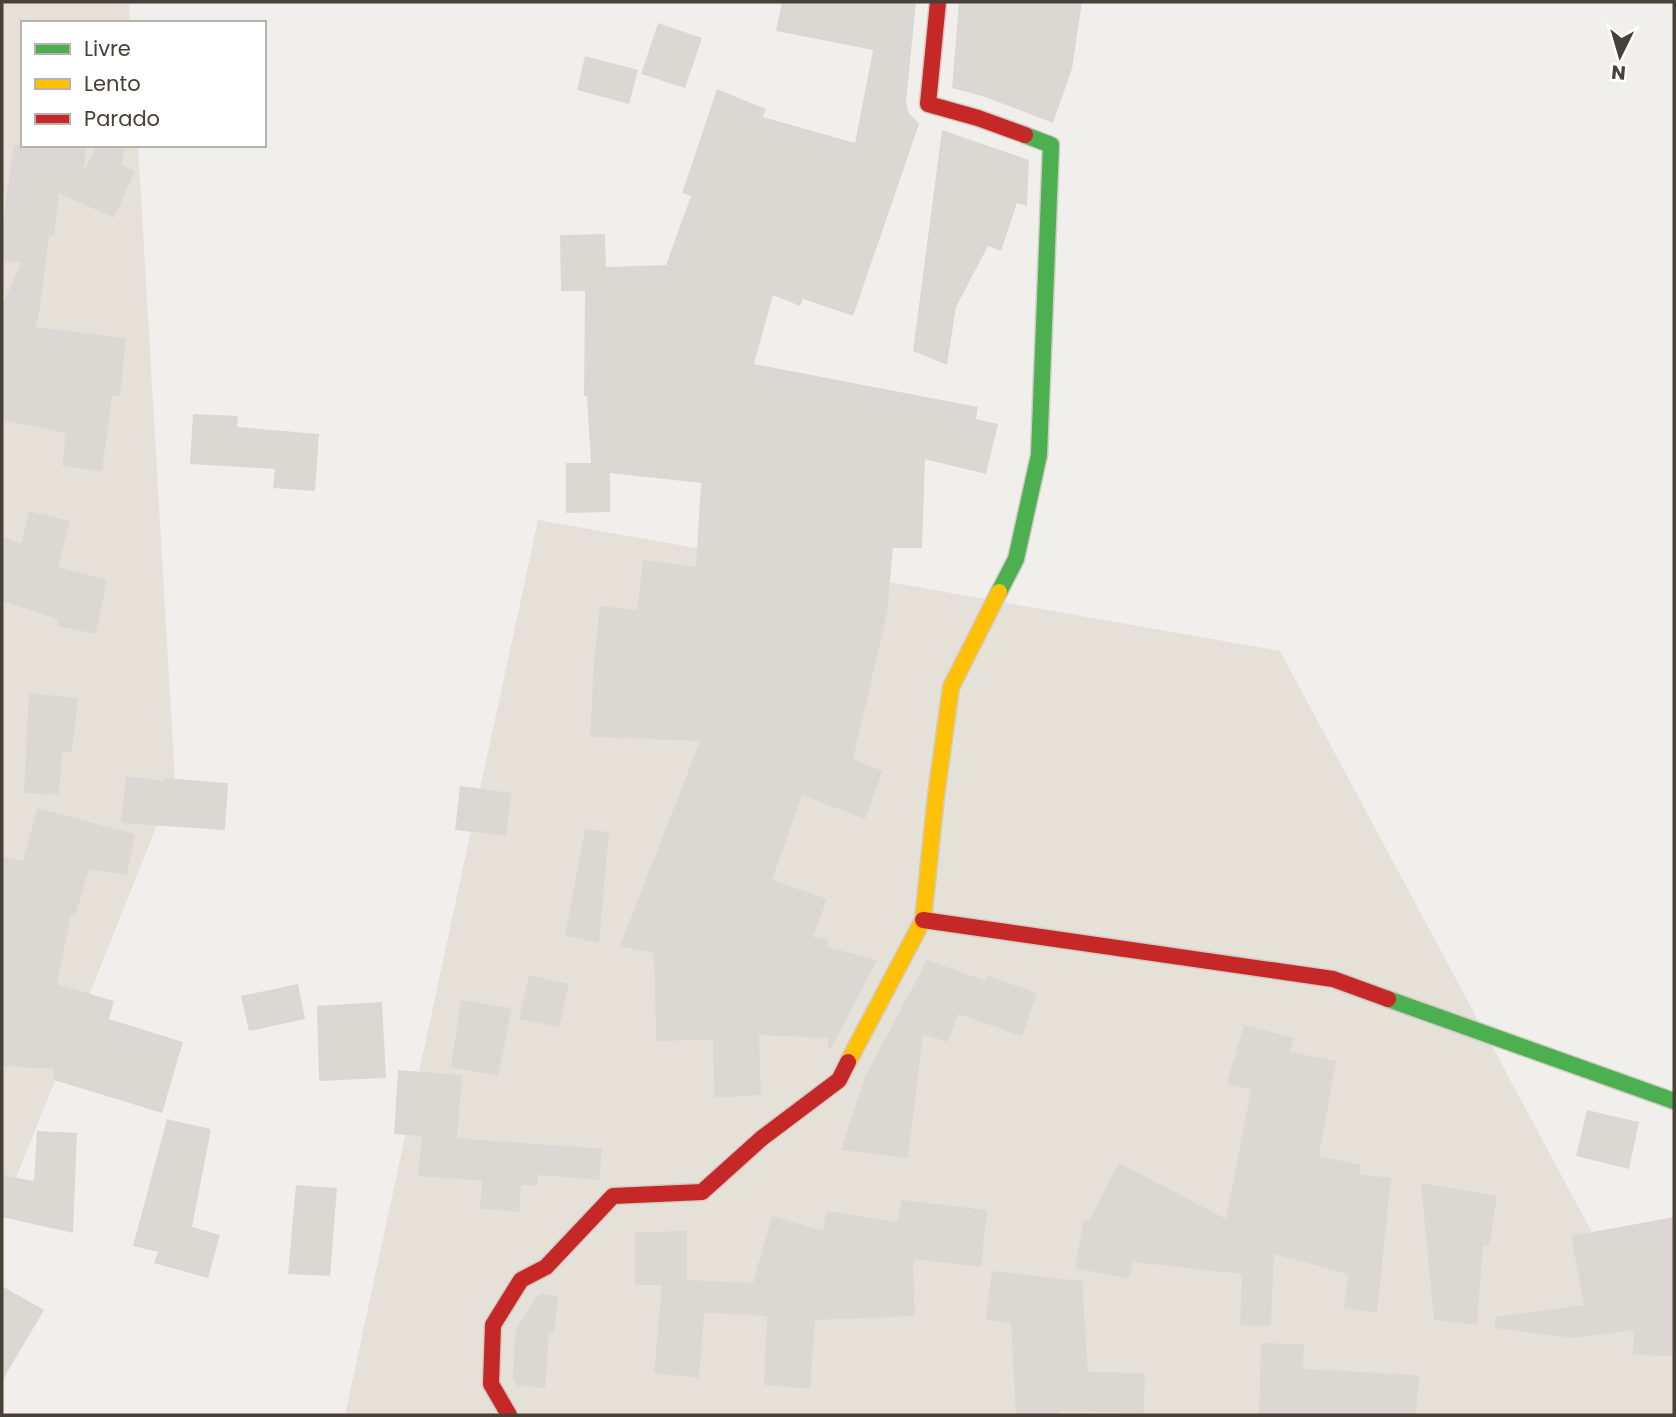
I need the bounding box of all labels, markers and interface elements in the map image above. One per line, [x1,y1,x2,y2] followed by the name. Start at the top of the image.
[21,21,266,147] legend
[1585,21,1655,91] north arrow
[84,34,131,63] text: Livre
[1610,58,1627,87] text: N
[84,69,141,98] text: Lento
[84,104,160,133] text: Parado

